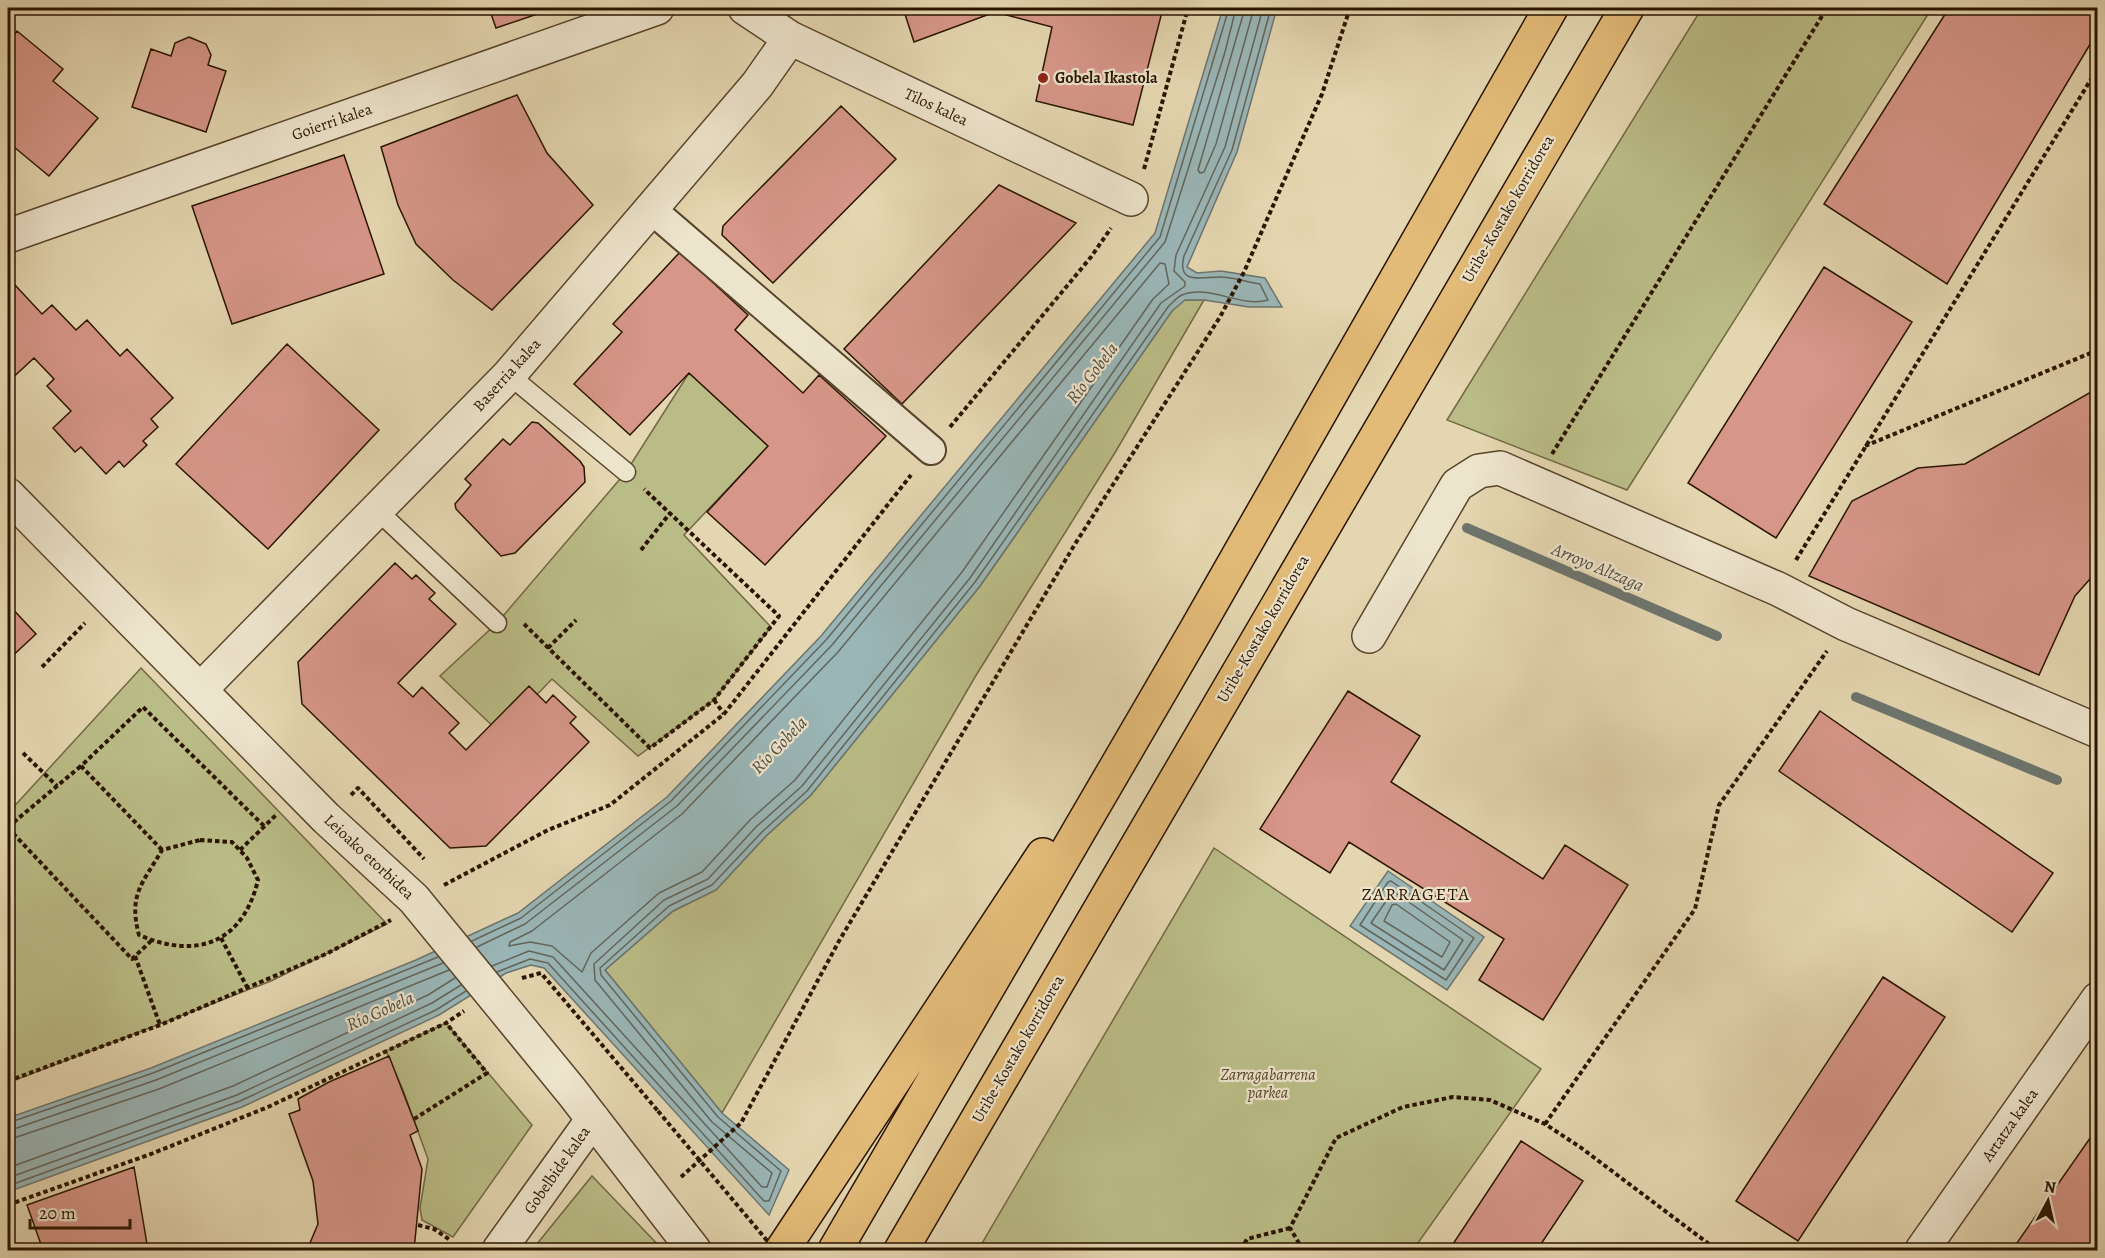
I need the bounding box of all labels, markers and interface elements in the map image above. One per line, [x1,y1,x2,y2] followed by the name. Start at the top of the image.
[1055,67,1158,89] place label: Gobela Ikastola
[1036,71,1050,85] marker: Gobela Ikastola
[901,83,972,132] street label: Tilos kalea
[289,98,376,146] street label: Goierri kalea
[1457,131,1560,287] street label: Uribe-Kostako korridorea
[468,333,546,416] street label: Baserria kalea
[1061,337,1123,409] water label: Río Gobela
[1547,536,1648,597] water label: Arroyo Altzaga
[1212,551,1315,707] street label: Uribe-Kostako korridorea
[746,711,812,779] water label: Río Gobela
[319,809,419,905] street label: Leioako etorbidea
[1361,882,1471,906] district label: ZARRAGETA
[967,971,1070,1127] street label: Uribe-Kostako korridorea
[343,986,417,1036] water label: Río Gobela
[1220,1064,1316,1104] park label: Zarragabarrena parkea
[1976,1084,2044,1167] street label: Artatza kalea
[519,1121,596,1218] street label: Gobelbide kalea
[2018,1171,2078,1231] north arrow
[2043,1175,2058,1199] text: N
[30,1192,130,1230] scale bar
[39,1201,76,1225] text: 20 m

